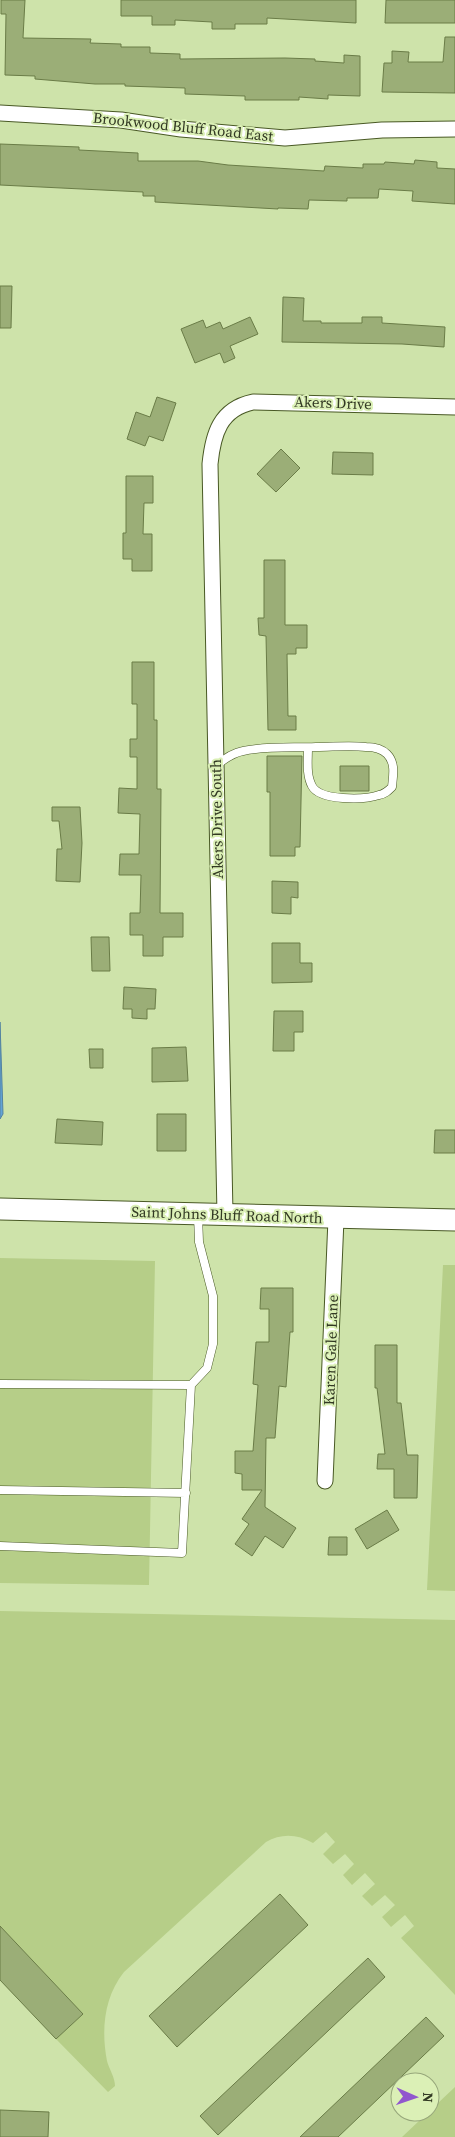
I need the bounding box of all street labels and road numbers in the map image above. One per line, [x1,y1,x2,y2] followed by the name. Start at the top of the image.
[92,107,274,146] street label: Brookwood Bluff Road East
[294,391,373,414] street label: Akers Drive
[205,759,228,879] street label: Akers Drive South
[131,1201,323,1228] street label: Saint Johns Bluff Road North
[318,1294,343,1406] street label: Karen Gale Lane

